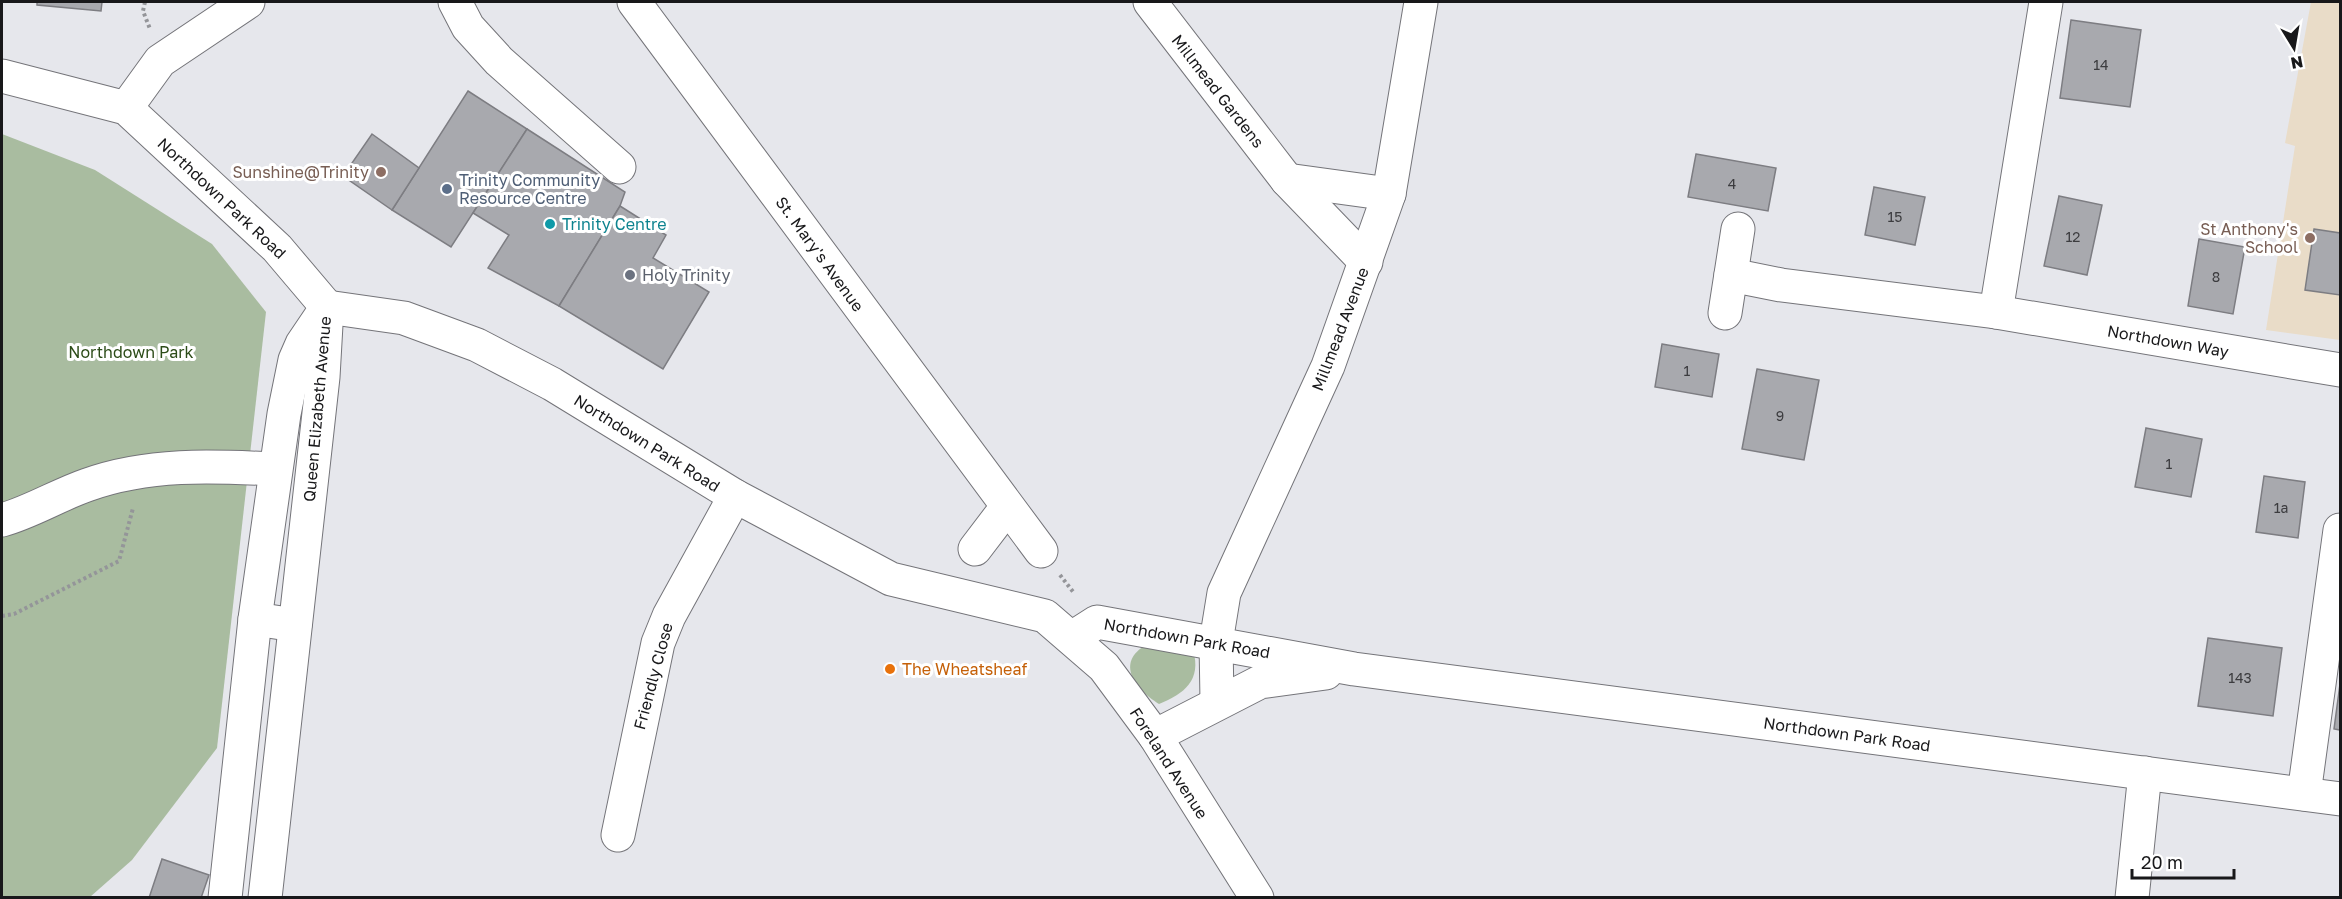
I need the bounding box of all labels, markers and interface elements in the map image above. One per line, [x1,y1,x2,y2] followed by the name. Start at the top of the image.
[2264,18,2324,78] north arrow
[1167,30,1269,152] street label: Millmead Gardens
[2289,52,2305,74] text: N
[2093,56,2109,73] house number: 14
[154,133,290,263] street label: Northdown Park Road
[232,162,369,182] place label: Sunshine@Trinity
[374,165,388,179] marker: Sunshine@Trinity
[459,170,600,208] place label: Trinity Community Resource Centre
[1728,175,1736,192] house number: 4
[440,182,454,196] marker: Trinity Community Resource Centre
[772,193,868,315] street label: St. Mary's Avenue
[1888,208,1902,225] house number: 15
[562,214,666,234] place label: Trinity Centre
[543,217,557,231] marker: Trinity Centre
[2200,219,2298,257] place label: St Anthony's School
[2066,228,2080,245] house number: 12
[2303,231,2317,245] marker: St Anthony's School
[1307,264,1373,394] street label: Millmead Avenue
[642,265,730,285] place label: Holy Trinity
[623,268,637,282] marker: Holy Trinity
[2212,268,2220,285] house number: 8
[299,315,335,503] street label: Queen Elizabeth Avenue
[2106,320,2230,362] street label: Northdown Way
[68,342,194,362] park label: Northdown Park
[1684,362,1691,379] house number: 1
[570,390,724,496] street label: Northdown Park Road
[1776,407,1784,424] house number: 9
[2166,455,2173,472] house number: 1
[2274,499,2288,516] house number: 1a
[1102,614,1272,662] street label: Northdown Park Road
[629,620,677,732] street label: Friendly Close
[902,659,1027,679] place label: The Wheatsheaf
[883,662,897,676] marker: The Wheatsheaf
[2228,669,2252,686] house number: 143
[1126,704,1212,822] street label: Foreland Avenue
[1762,712,1932,756] street label: Northdown Park Road
[2132,842,2234,880] scale bar
[2141,851,2183,873] text: 20 m

